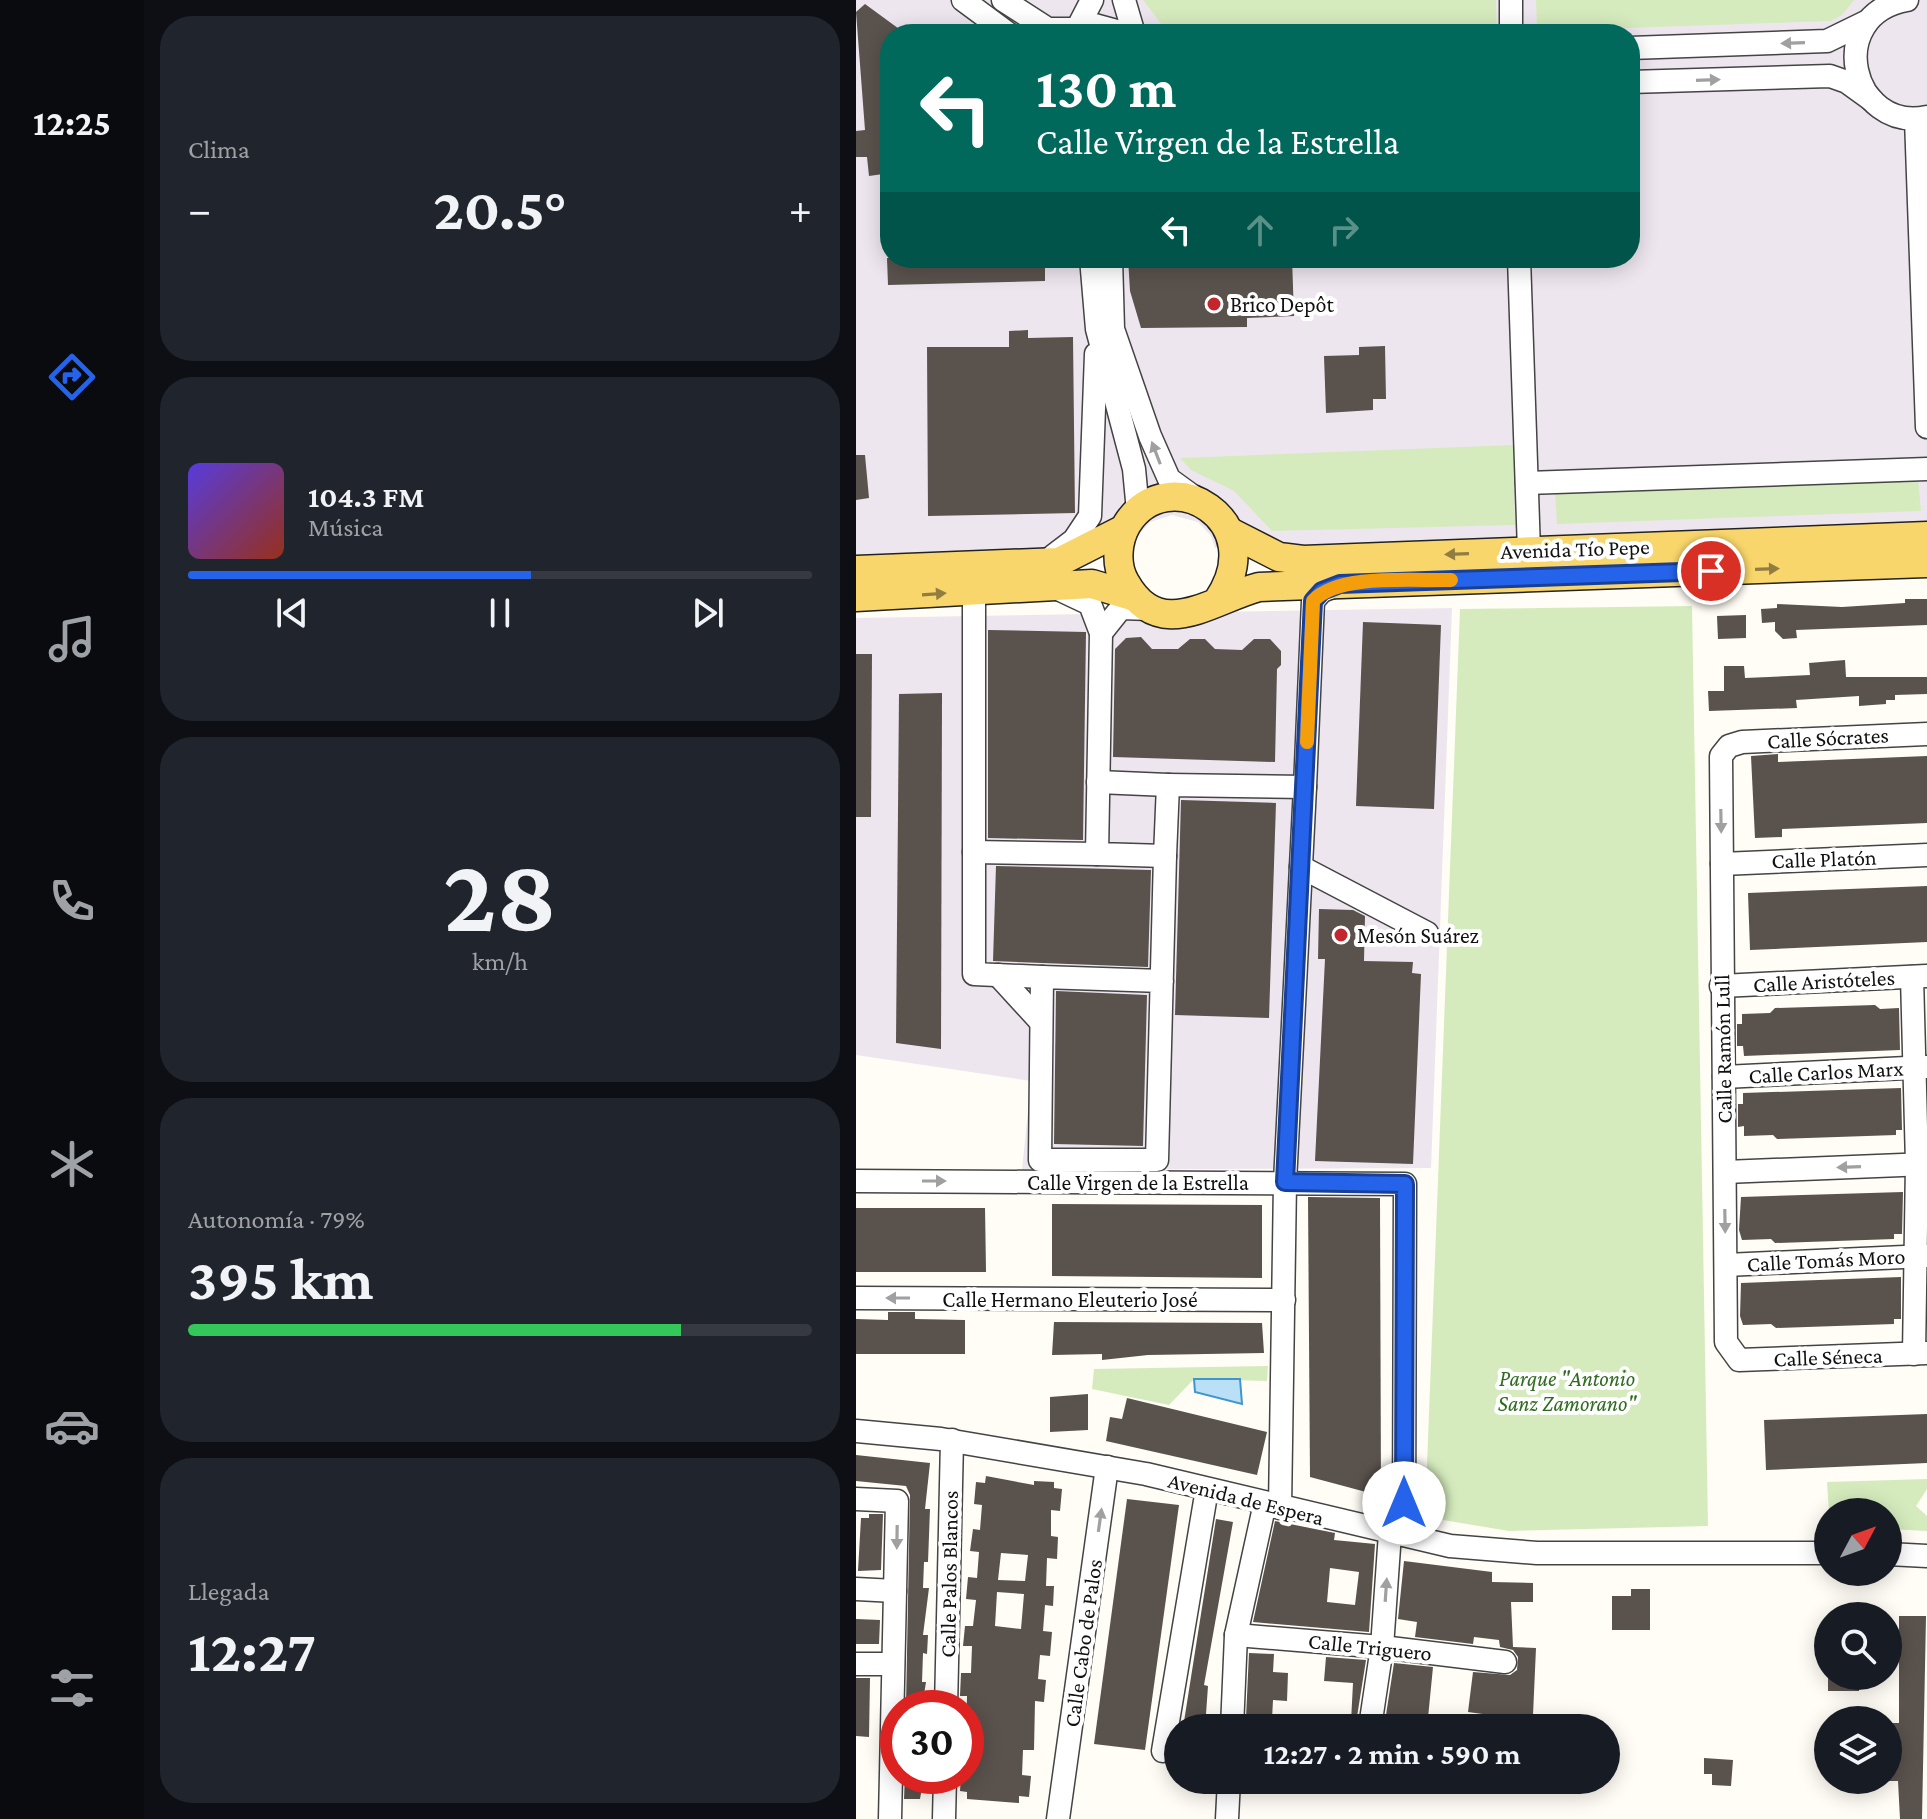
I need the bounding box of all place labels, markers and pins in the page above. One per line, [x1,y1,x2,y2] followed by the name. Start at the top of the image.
[1230,292,1334,317] place label: Brico Depôt
[1205,295,1223,313] marker: Brico Depôt
[1677,537,1745,605] pin
[1357,923,1479,948] place label: Mesón Suárez
[1332,926,1350,944] marker: Mesón Suárez

